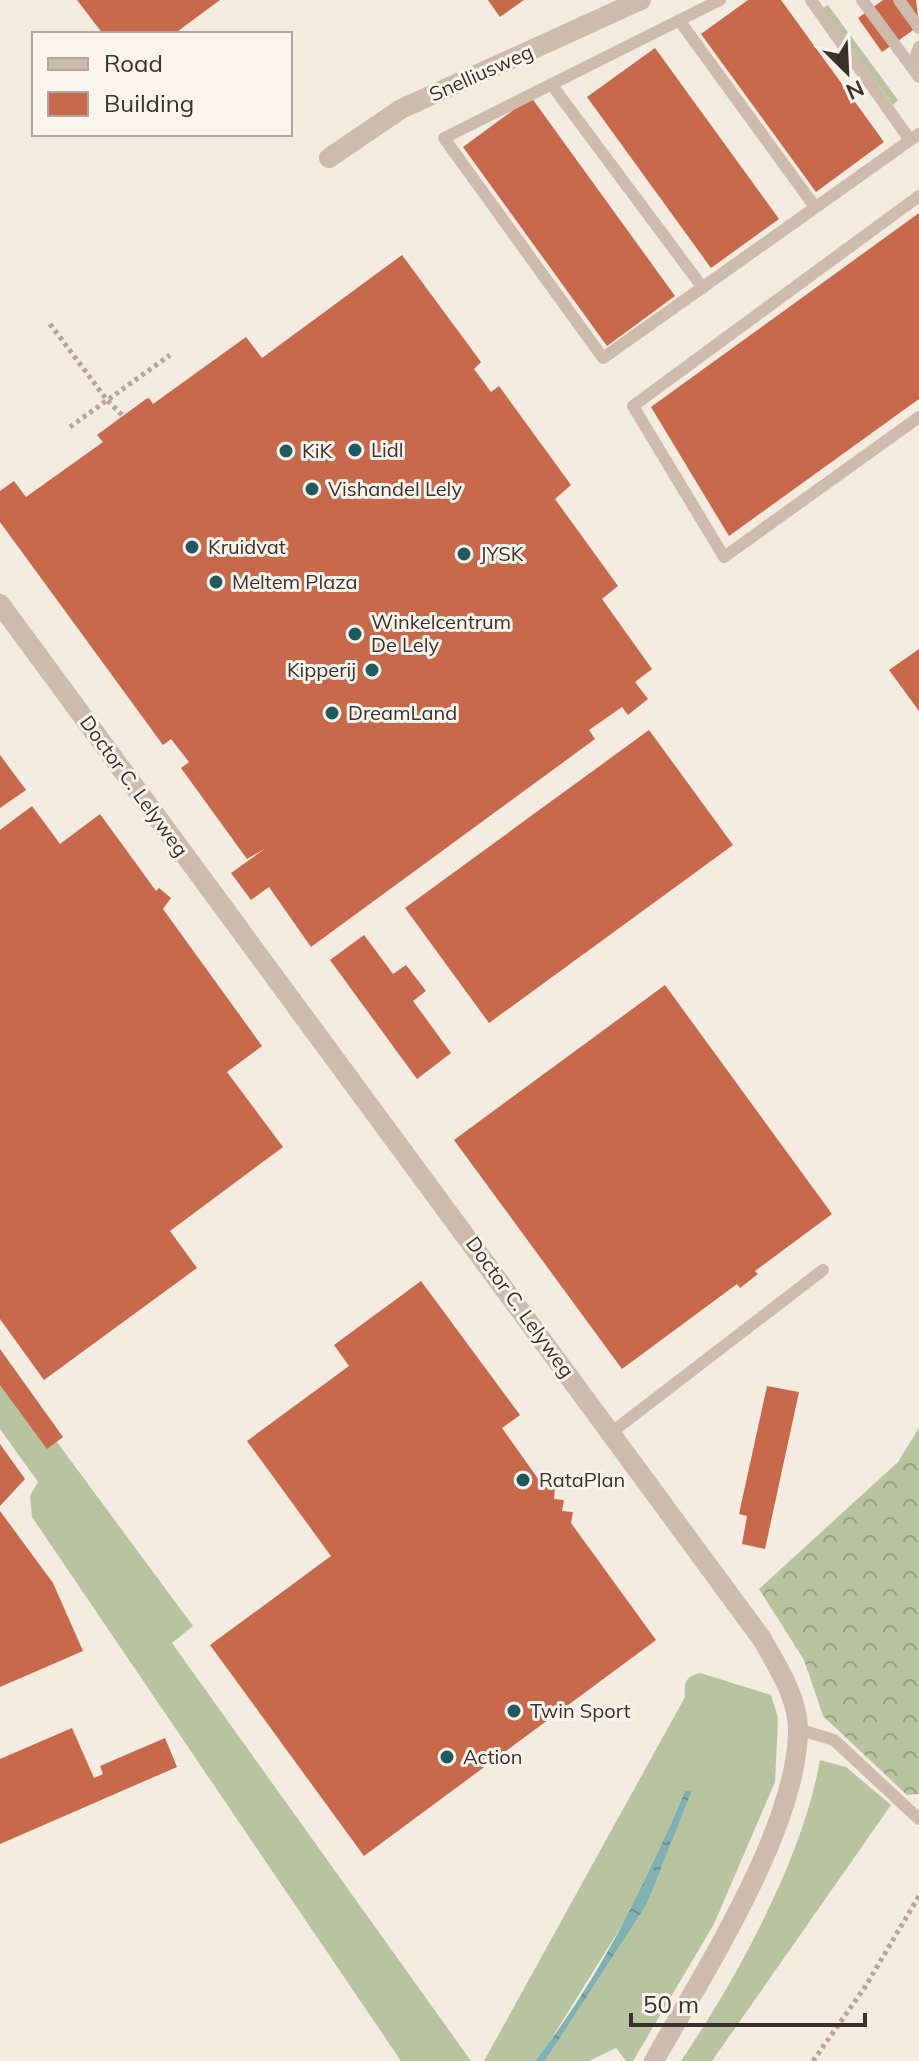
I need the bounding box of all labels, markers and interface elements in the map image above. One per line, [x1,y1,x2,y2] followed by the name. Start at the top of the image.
[32,32,292,136] legend
[807,32,887,112] north arrow
[425,39,536,106] street label: Snelliusweg
[104,48,163,78] text: Road
[842,74,868,106] text: N
[104,88,194,118] text: Building
[371,437,403,462] place label: Lidl
[302,438,332,463] place label: KiK
[346,441,364,459] marker: Lidl
[277,442,295,460] marker: KiK
[328,476,462,501] place label: Vishandel Lely
[303,480,321,498] marker: Vishandel Lely
[208,534,286,559] place label: Kruidvat
[183,538,201,556] marker: Kruidvat
[480,541,524,566] place label: JYSK
[455,545,473,563] marker: JYSK
[232,569,357,594] place label: Meltem Plaza
[207,573,225,591] marker: Meltem Plaza
[371,609,511,657] place label: Winkelcentrum De Lely
[346,625,364,643] marker: Winkelcentrum De Lely
[287,657,356,682] place label: Kipperij
[363,661,381,679] marker: Kipperij
[348,700,457,725] place label: DreamLand
[323,704,341,722] marker: DreamLand
[75,710,194,861] street label: Doctor C. Lelyweg
[461,1231,580,1382] street label: Doctor C. Lelyweg
[539,1467,625,1492] place label: RataPlan
[514,1471,532,1489] marker: RataPlan
[530,1698,631,1723] place label: Twin Sport
[505,1702,523,1720] marker: Twin Sport
[463,1744,522,1769] place label: Action
[438,1748,456,1766] marker: Action
[631,1977,865,2027] scale bar
[643,1989,699,2019] text: 50 m

